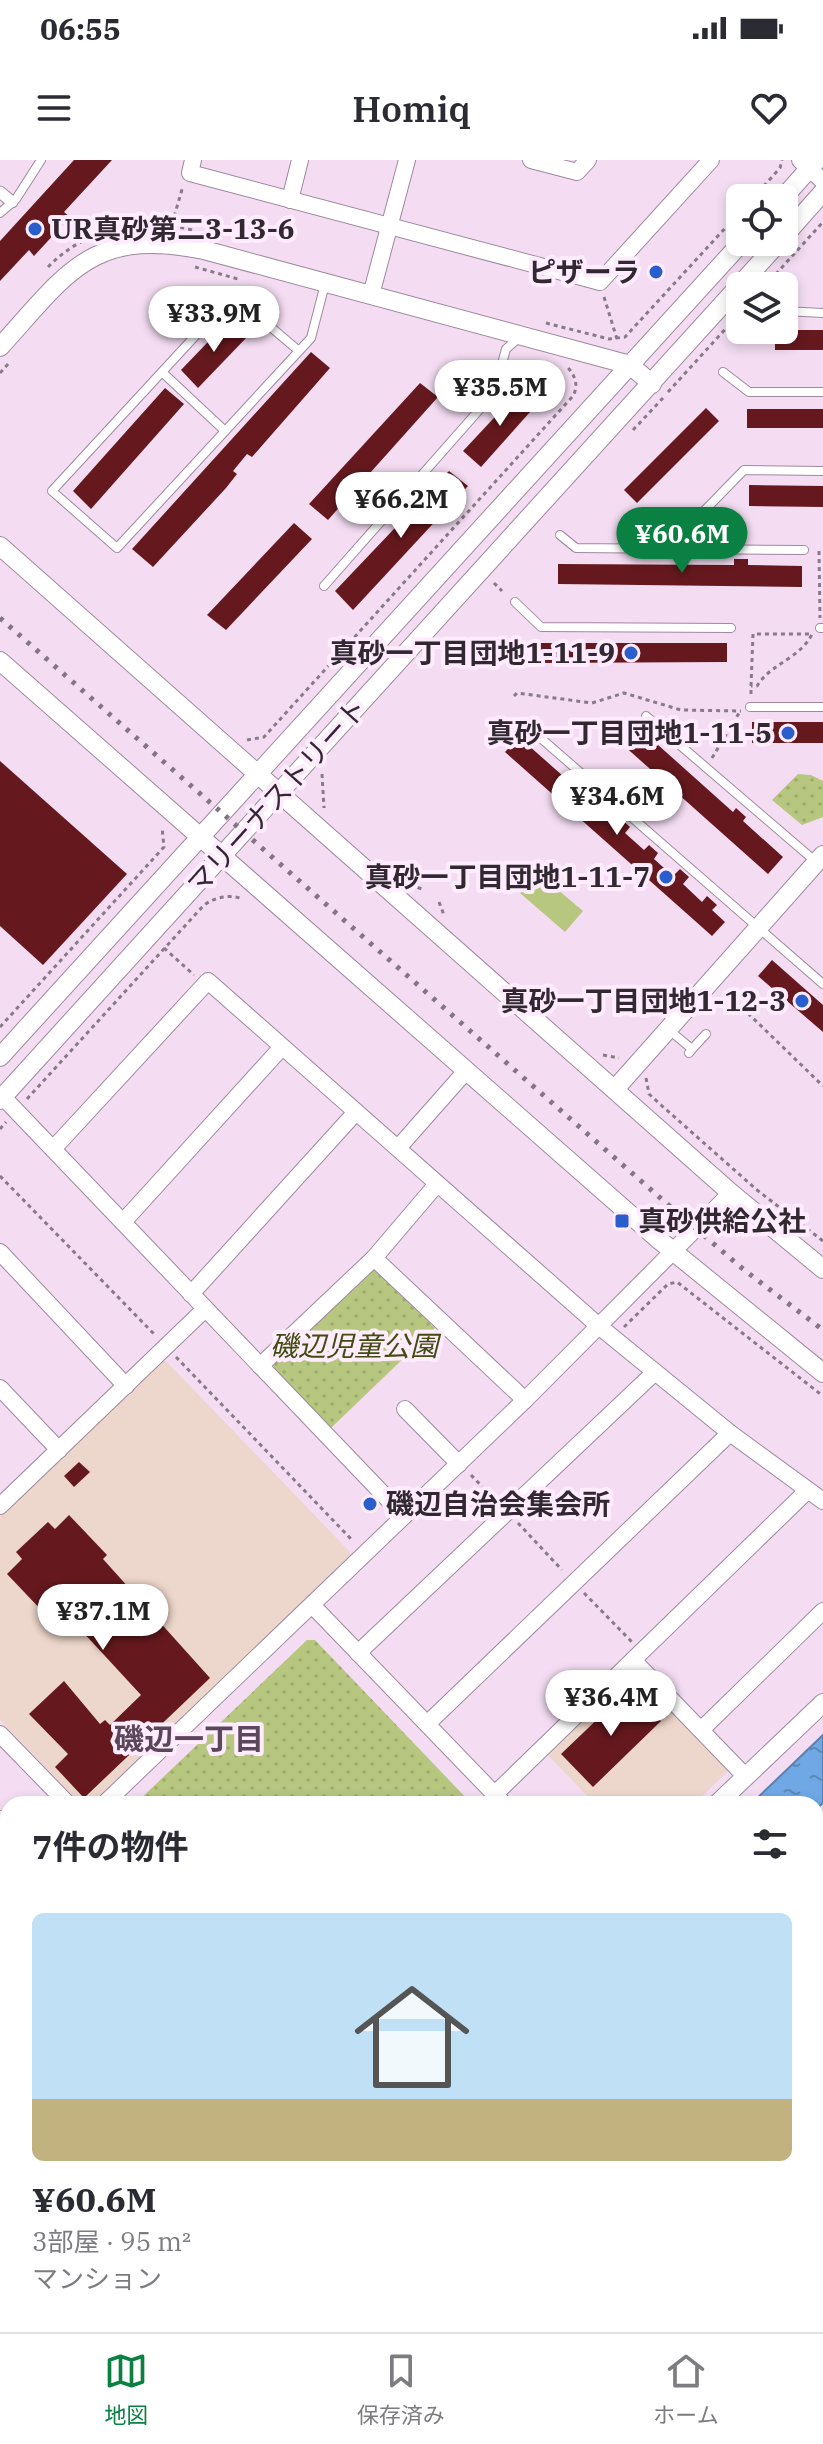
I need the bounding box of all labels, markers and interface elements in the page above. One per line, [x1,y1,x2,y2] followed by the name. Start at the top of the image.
[40,9,121,48] text: 06:55
[352,85,471,132] text: Homiq
[32,86,76,130] icon: menu
[747,86,791,130] icon: heart
[726,184,798,344] map controls
[726,184,798,256] button: locate
[51,210,295,247] place label: UR真砂第二3-13-6
[26,220,44,238] marker: UR真砂第二3-13-6
[528,253,640,290] place label: ピザーラ
[647,263,665,281] marker: ピザーラ
[726,272,798,344] button: layers
[149,286,279,354] pin: ¥33.9M
[166,295,262,329] text: ¥33.9M
[435,360,565,428] pin: ¥35.5M
[452,369,548,403] text: ¥35.5M
[336,472,466,540] pin: ¥66.2M
[353,481,449,515] text: ¥66.2M
[617,507,747,575] pin: ¥60.6M
[634,516,730,550] text: ¥60.6M
[330,634,615,671] place label: 真砂一丁目団地1-11-9
[622,644,640,662] marker: 真砂一丁目団地1-11-9
[179,690,375,902] street label: マリーナストリート
[487,714,772,751] place label: 真砂一丁目団地1-11-5
[779,724,797,742] marker: 真砂一丁目団地1-11-5
[552,769,682,837] pin: ¥34.6M
[569,778,665,812] text: ¥34.6M
[365,858,650,895] place label: 真砂一丁目団地1-11-7
[657,868,675,886] marker: 真砂一丁目団地1-11-7
[501,982,786,1019] place label: 真砂一丁目団地1-12-3
[793,992,811,1010] marker: 真砂一丁目団地1-12-3
[638,1202,806,1239] place label: 真砂供給公社
[613,1212,631,1230] marker: 真砂供給公社
[270,1327,442,1364] park label: 磯辺児童公園
[386,1485,610,1522] place label: 磯辺自治会集会所
[361,1495,379,1513] marker: 磯辺自治会集会所
[38,1584,168,1652] pin: ¥37.1M
[55,1593,151,1627] text: ¥37.1M
[546,1670,676,1738] pin: ¥36.4M
[563,1679,659,1713] text: ¥36.4M
[114,1719,264,1758] district label: 磯辺一丁目
[748,1822,792,1866] icon: filters
[32,1824,188,1868] text: 7件の物件
[340,1965,484,2109] icon: home
[32,2177,156,2221] text: ¥60.6M
[32,2224,191,2258] text: 3部屋 · 95 m²
[32,2261,162,2295] text: マンション
[104,2349,148,2429] tab: 地図
[357,2349,445,2429] tab: 保存済み
[653,2349,719,2429] tab: ホーム

